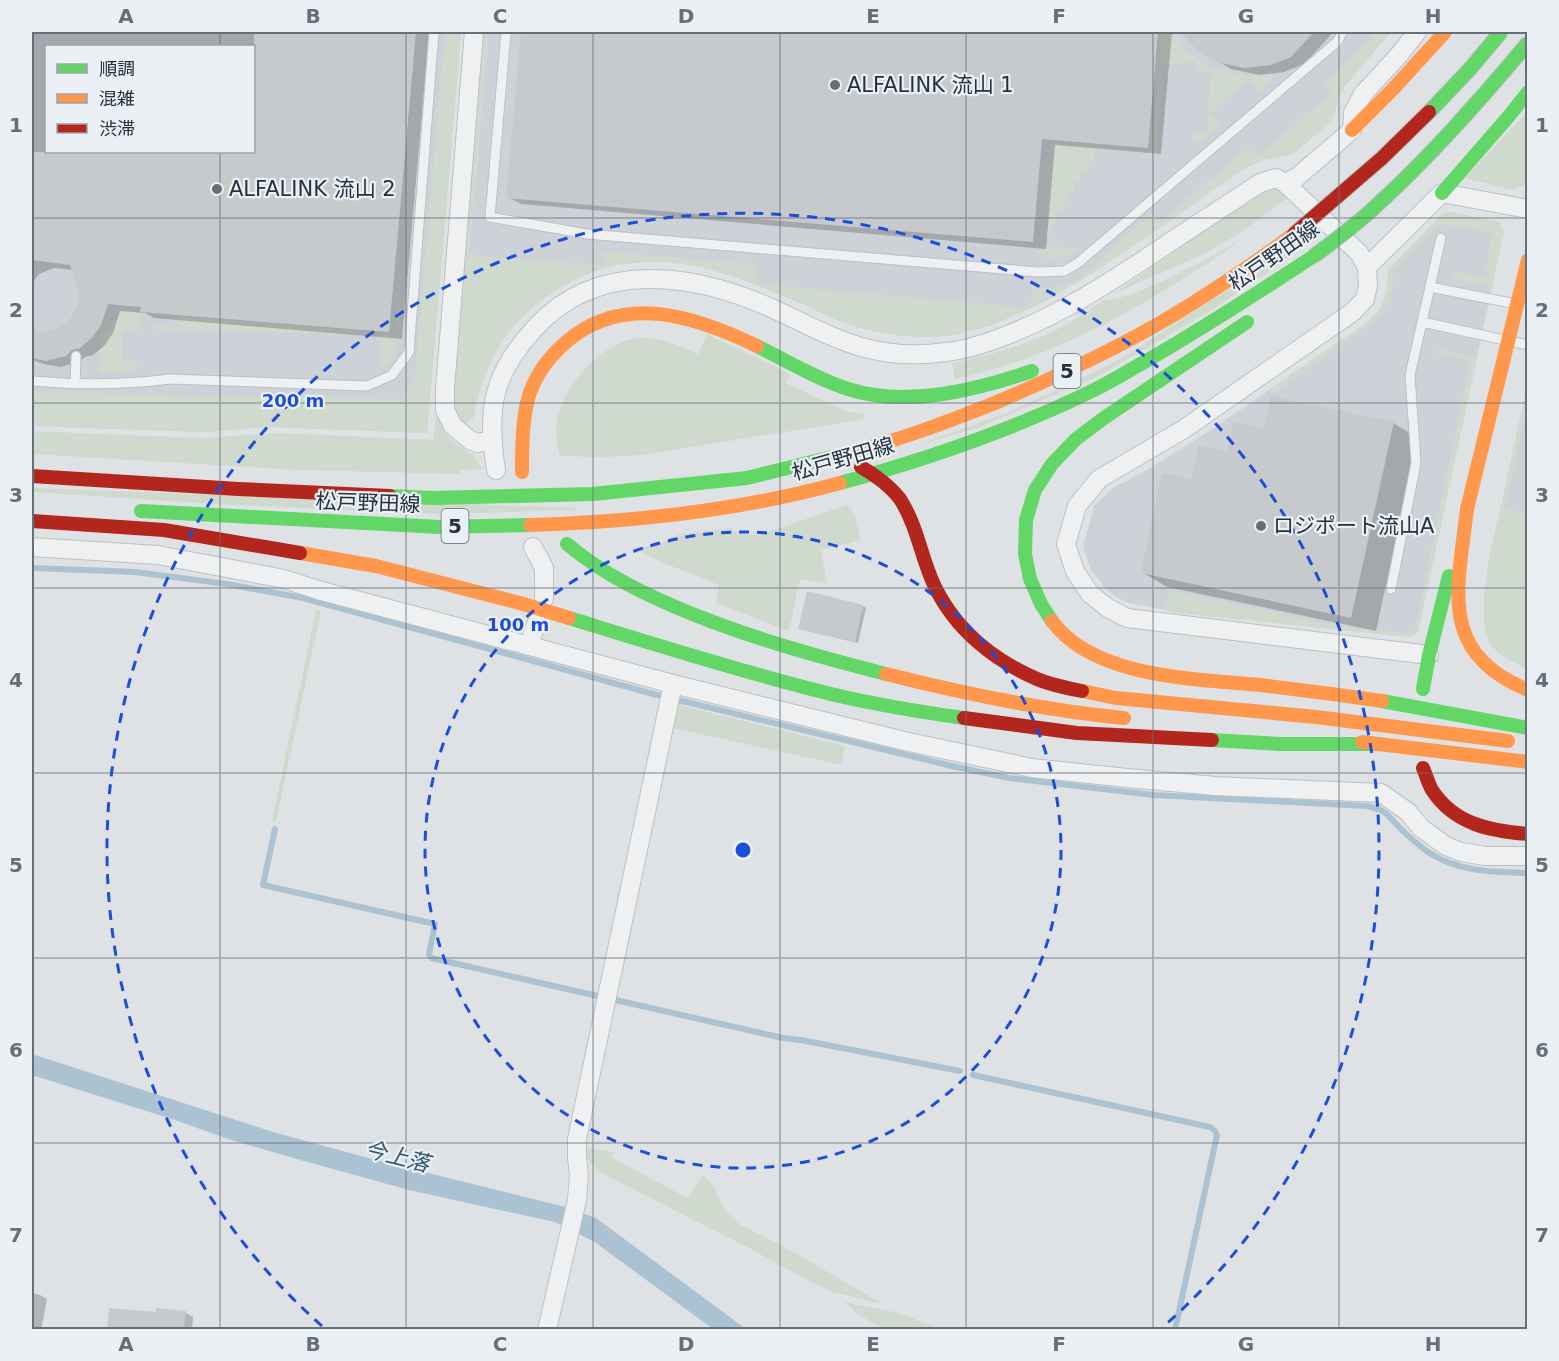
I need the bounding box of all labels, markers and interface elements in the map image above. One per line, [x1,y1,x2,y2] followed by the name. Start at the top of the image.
[118,4,134,28] text: A
[305,4,321,28] text: B
[493,4,507,28] text: C
[678,4,694,28] text: D
[866,4,880,28] text: E
[1052,4,1066,28] text: F
[1238,4,1254,28] text: G
[1425,4,1441,28] text: H
[45,45,255,153] legend
[99,58,135,79] text: 順調
[847,73,1014,97] place label: ALFALINK 流山 1
[828,78,842,92] marker: ALFALINK 流山 1
[99,88,135,109] text: 混雑
[9,113,23,137] text: 1
[1535,113,1549,137] text: 1
[99,118,135,139] text: 渋滞
[229,177,396,201] place label: ALFALINK 流山 2
[210,182,224,196] marker: ALFALINK 流山 2
[1224,216,1324,296] street label: 松戸野田線
[9,298,23,322] text: 2
[1535,298,1549,322] text: 2
[1054,354,1080,388] road number: 5
[262,390,324,411] text: 200 m
[789,433,897,485] street label: 松戸野田線
[9,483,23,507] text: 3
[1535,483,1549,507] text: 3
[315,489,421,517] street label: 松戸野田線
[442,509,468,543] road number: 5
[1273,514,1435,538] place label: ロジポート流山A
[1254,519,1268,533] marker: ロジポート流山A
[487,614,549,635] text: 100 m
[9,668,23,692] text: 4
[1535,668,1549,692] text: 4
[733,840,753,860] centre of rings
[9,853,23,877] text: 5
[1535,853,1549,877] text: 5
[9,1038,23,1062] text: 6
[1535,1038,1549,1062] text: 6
[362,1136,435,1177] water label: 今上落
[9,1223,23,1247] text: 7
[1535,1223,1549,1247] text: 7
[118,1332,134,1356] text: A
[305,1332,321,1356] text: B
[493,1332,507,1356] text: C
[678,1332,694,1356] text: D
[866,1332,880,1356] text: E
[1052,1332,1066,1356] text: F
[1238,1332,1254,1356] text: G
[1425,1332,1441,1356] text: H

